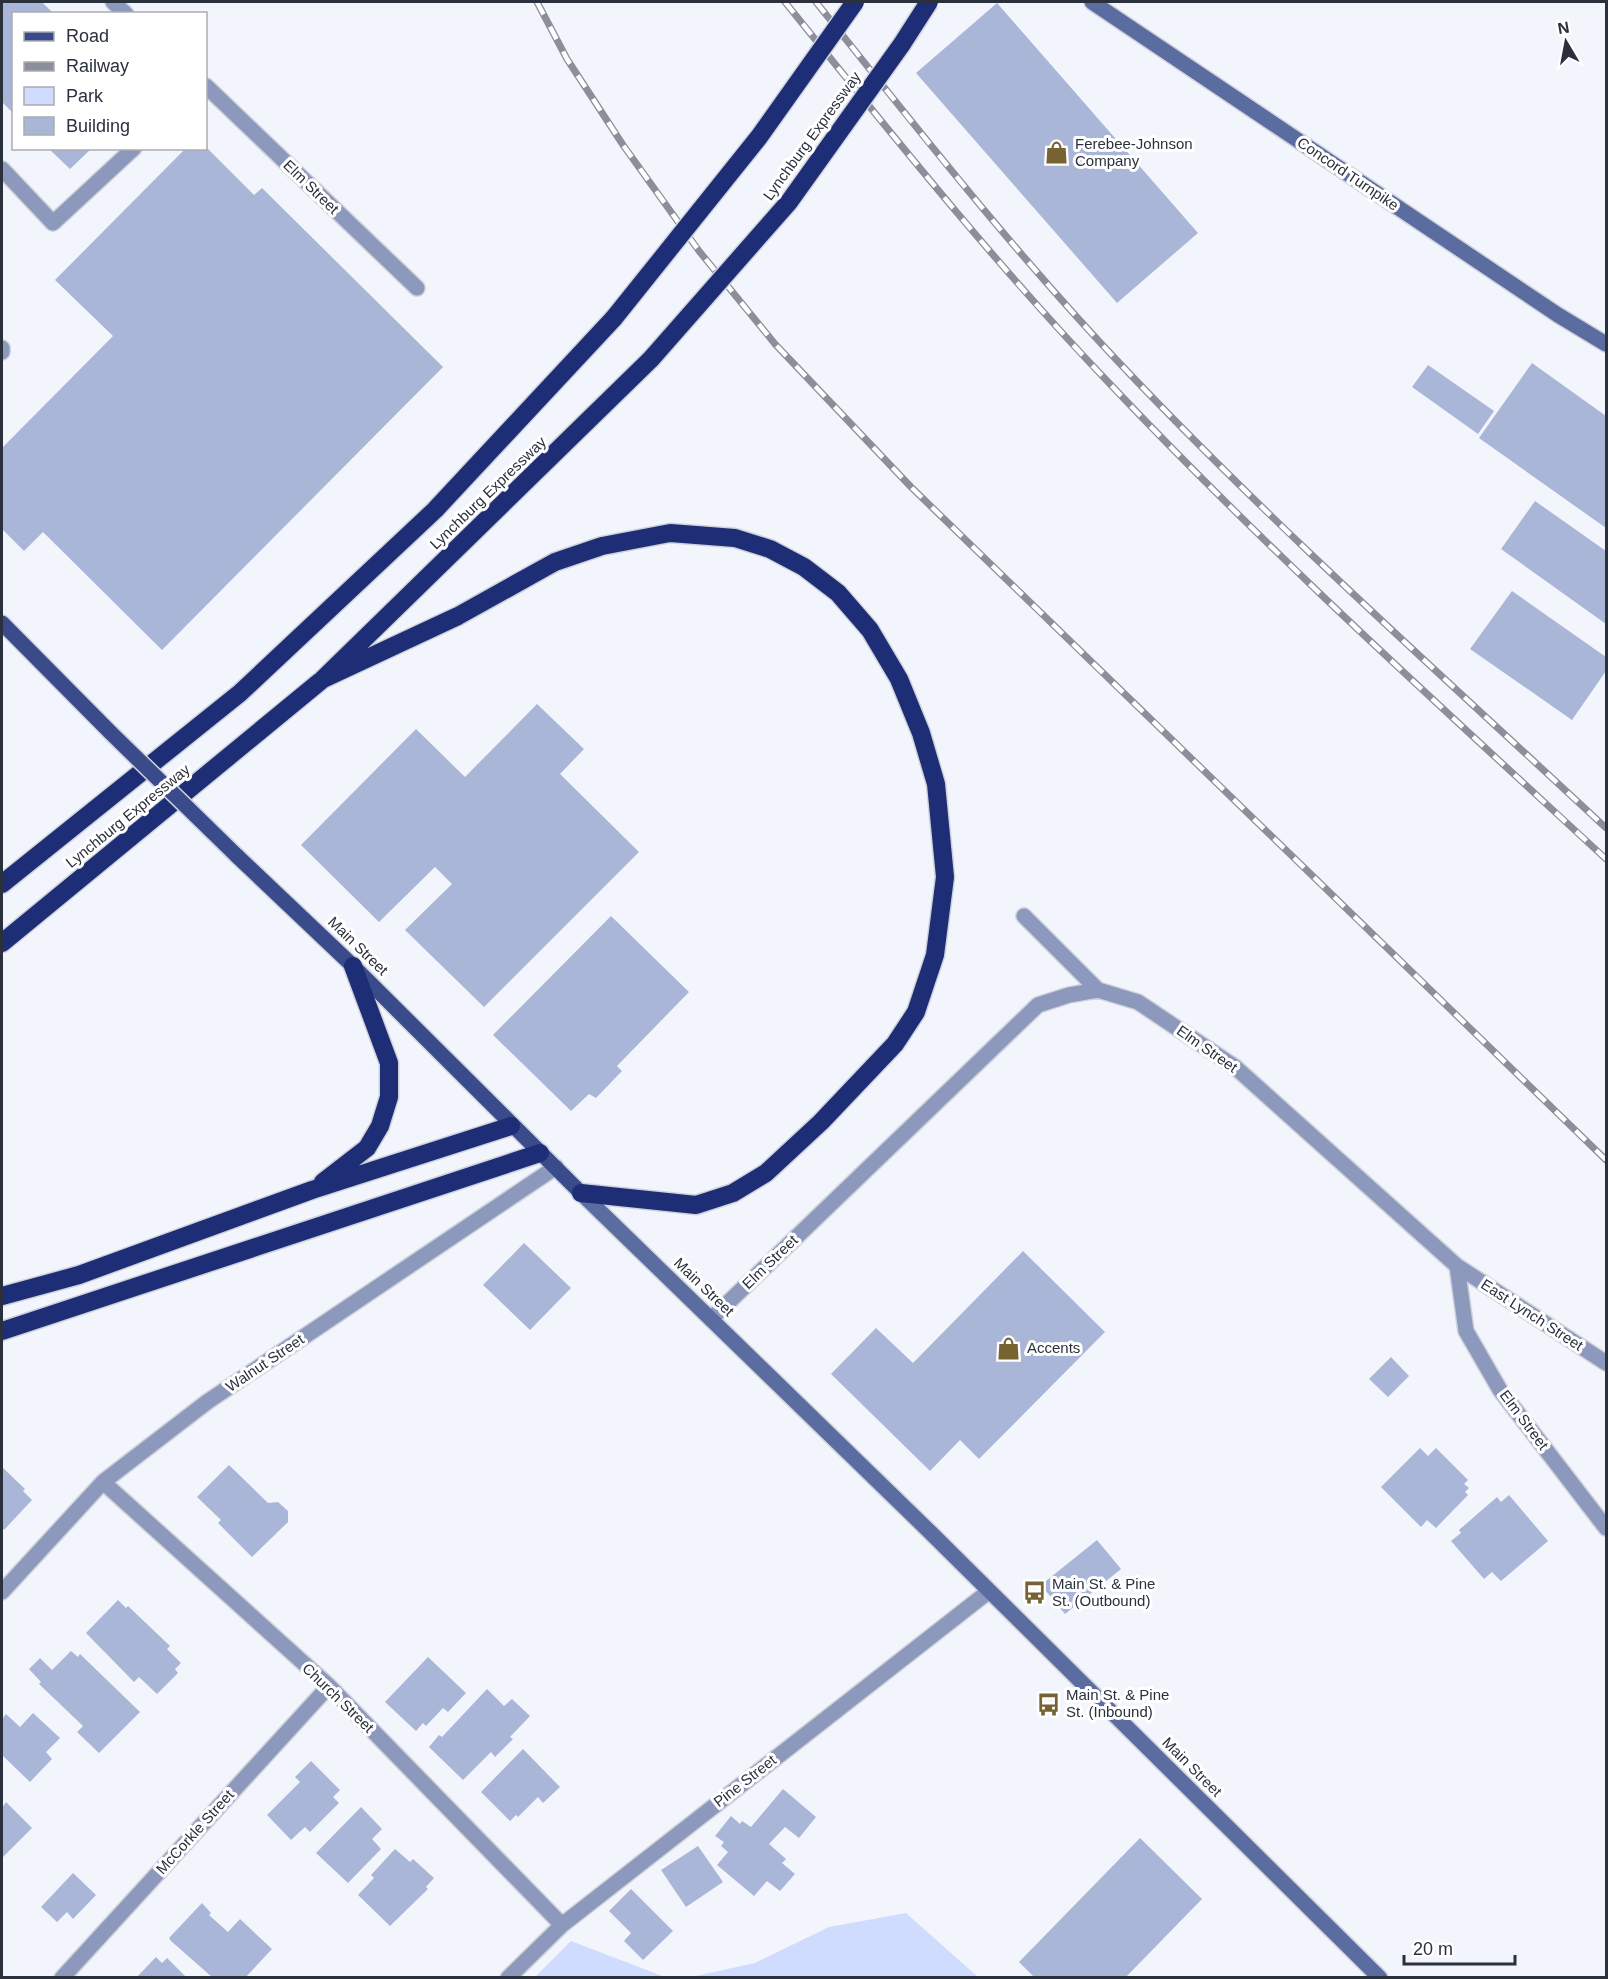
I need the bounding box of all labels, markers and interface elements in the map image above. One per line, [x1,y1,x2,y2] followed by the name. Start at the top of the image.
[12,12,207,150] legend
[1536,12,1596,72] north arrow
[1556,18,1571,37] text: N
[66,26,109,46] text: Road
[66,56,129,76] text: Railway
[759,68,864,203] street label: Lynchburg Expressway
[66,86,104,106] text: Park
[66,116,130,136] text: Building
[1294,133,1402,214] street label: Concord Turnpike
[1075,135,1193,169] place label: Ferebee-Johnson Company
[1044,140,1070,166] shop icon: Ferebee-Johnson Company
[280,156,343,218] street label: Elm Street
[426,433,549,552] street label: Lynchburg Expressway
[62,760,193,871] street label: Lynchburg Expressway
[325,913,392,979] street label: Main Street
[1174,1022,1242,1076] street label: Elm Street
[739,1231,801,1292] street label: Elm Street
[671,1254,738,1320] street label: Main Street
[1478,1275,1587,1354] street label: East Lynch Street
[223,1330,308,1395] street label: Walnut Street
[996,1335,1022,1361] shop icon: Accents
[1027,1339,1080,1356] place label: Accents
[1497,1387,1553,1453] street label: Elm Street
[1052,1575,1155,1609] place label: Main St. & Pine St. (Outbound)
[1021,1580,1047,1606] bus stop icon: Main St. & Pine St. (Outbound)
[299,1659,378,1736] street label: Church Street
[1066,1686,1169,1720] place label: Main St. & Pine St. (Inbound)
[1035,1691,1061,1717] bus stop icon: Main St. & Pine St. (Inbound)
[1159,1734,1226,1800] street label: Main Street
[710,1751,780,1810] street label: Pine Street
[152,1785,237,1877] street label: McCorkle Street
[1404,1928,1515,1966] scale bar
[1413,1939,1453,1959] text: 20 m

